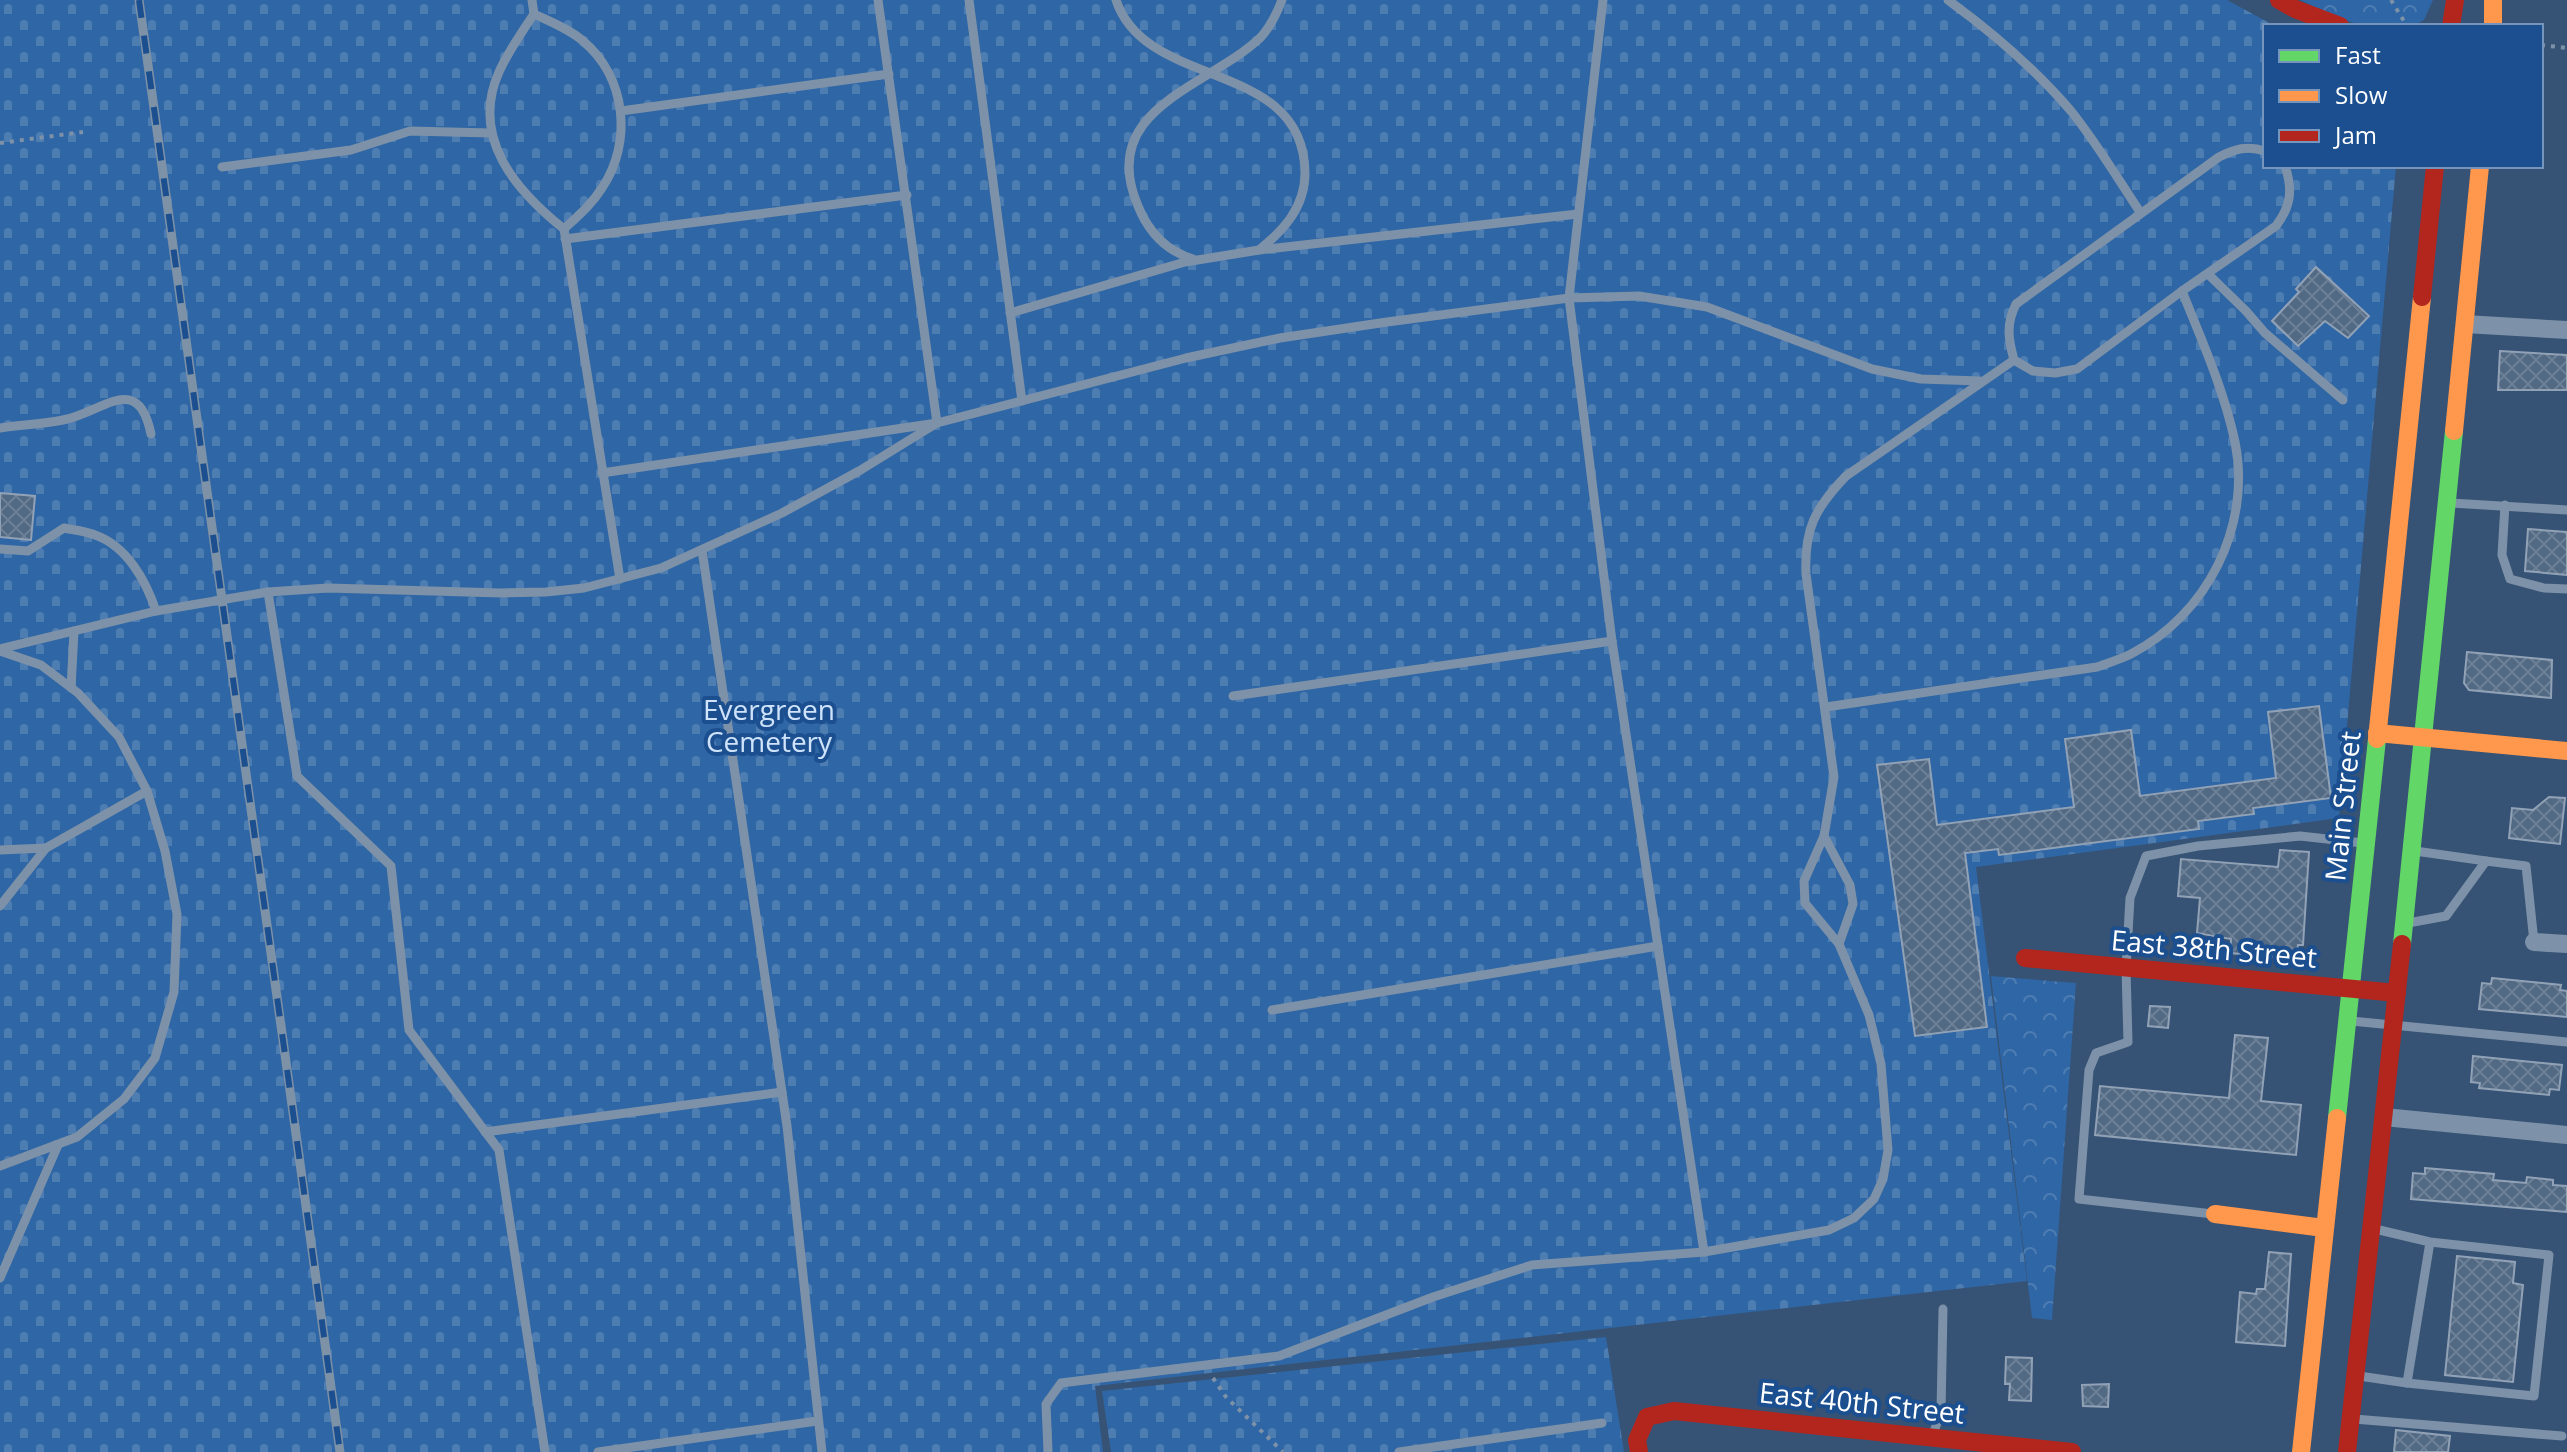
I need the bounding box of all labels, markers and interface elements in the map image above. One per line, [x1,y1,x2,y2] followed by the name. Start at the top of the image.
[2263,24,2543,168] legend
[2335,38,2381,71] text: Fast
[2335,78,2388,111] text: Slow
[2333,118,2377,151] text: Jam
[703,690,835,760] park label: Evergreen Cemetery
[2315,729,2369,883] street label: Main Street
[2110,920,2318,976] street label: East 38th Street
[1757,1372,1967,1432] street label: East 40th Street

